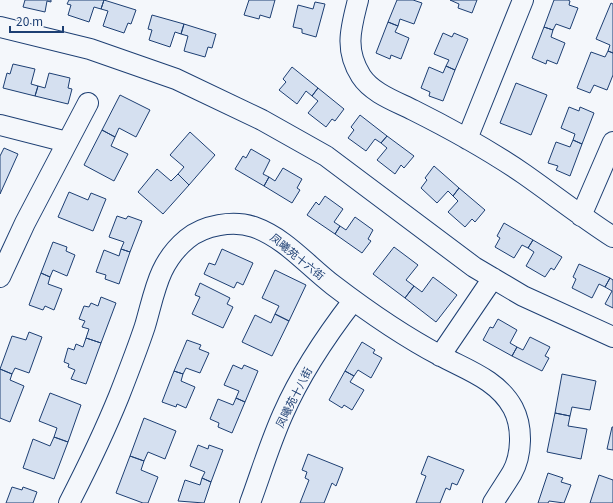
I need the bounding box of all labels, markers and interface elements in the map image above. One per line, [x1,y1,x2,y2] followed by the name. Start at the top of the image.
[10,8,63,34] scale bar
[16,12,43,29] text: 20 m
[267,229,329,283] street label: 凤曦苑十六街
[271,364,315,430] street label: 凤曦苑十八街

